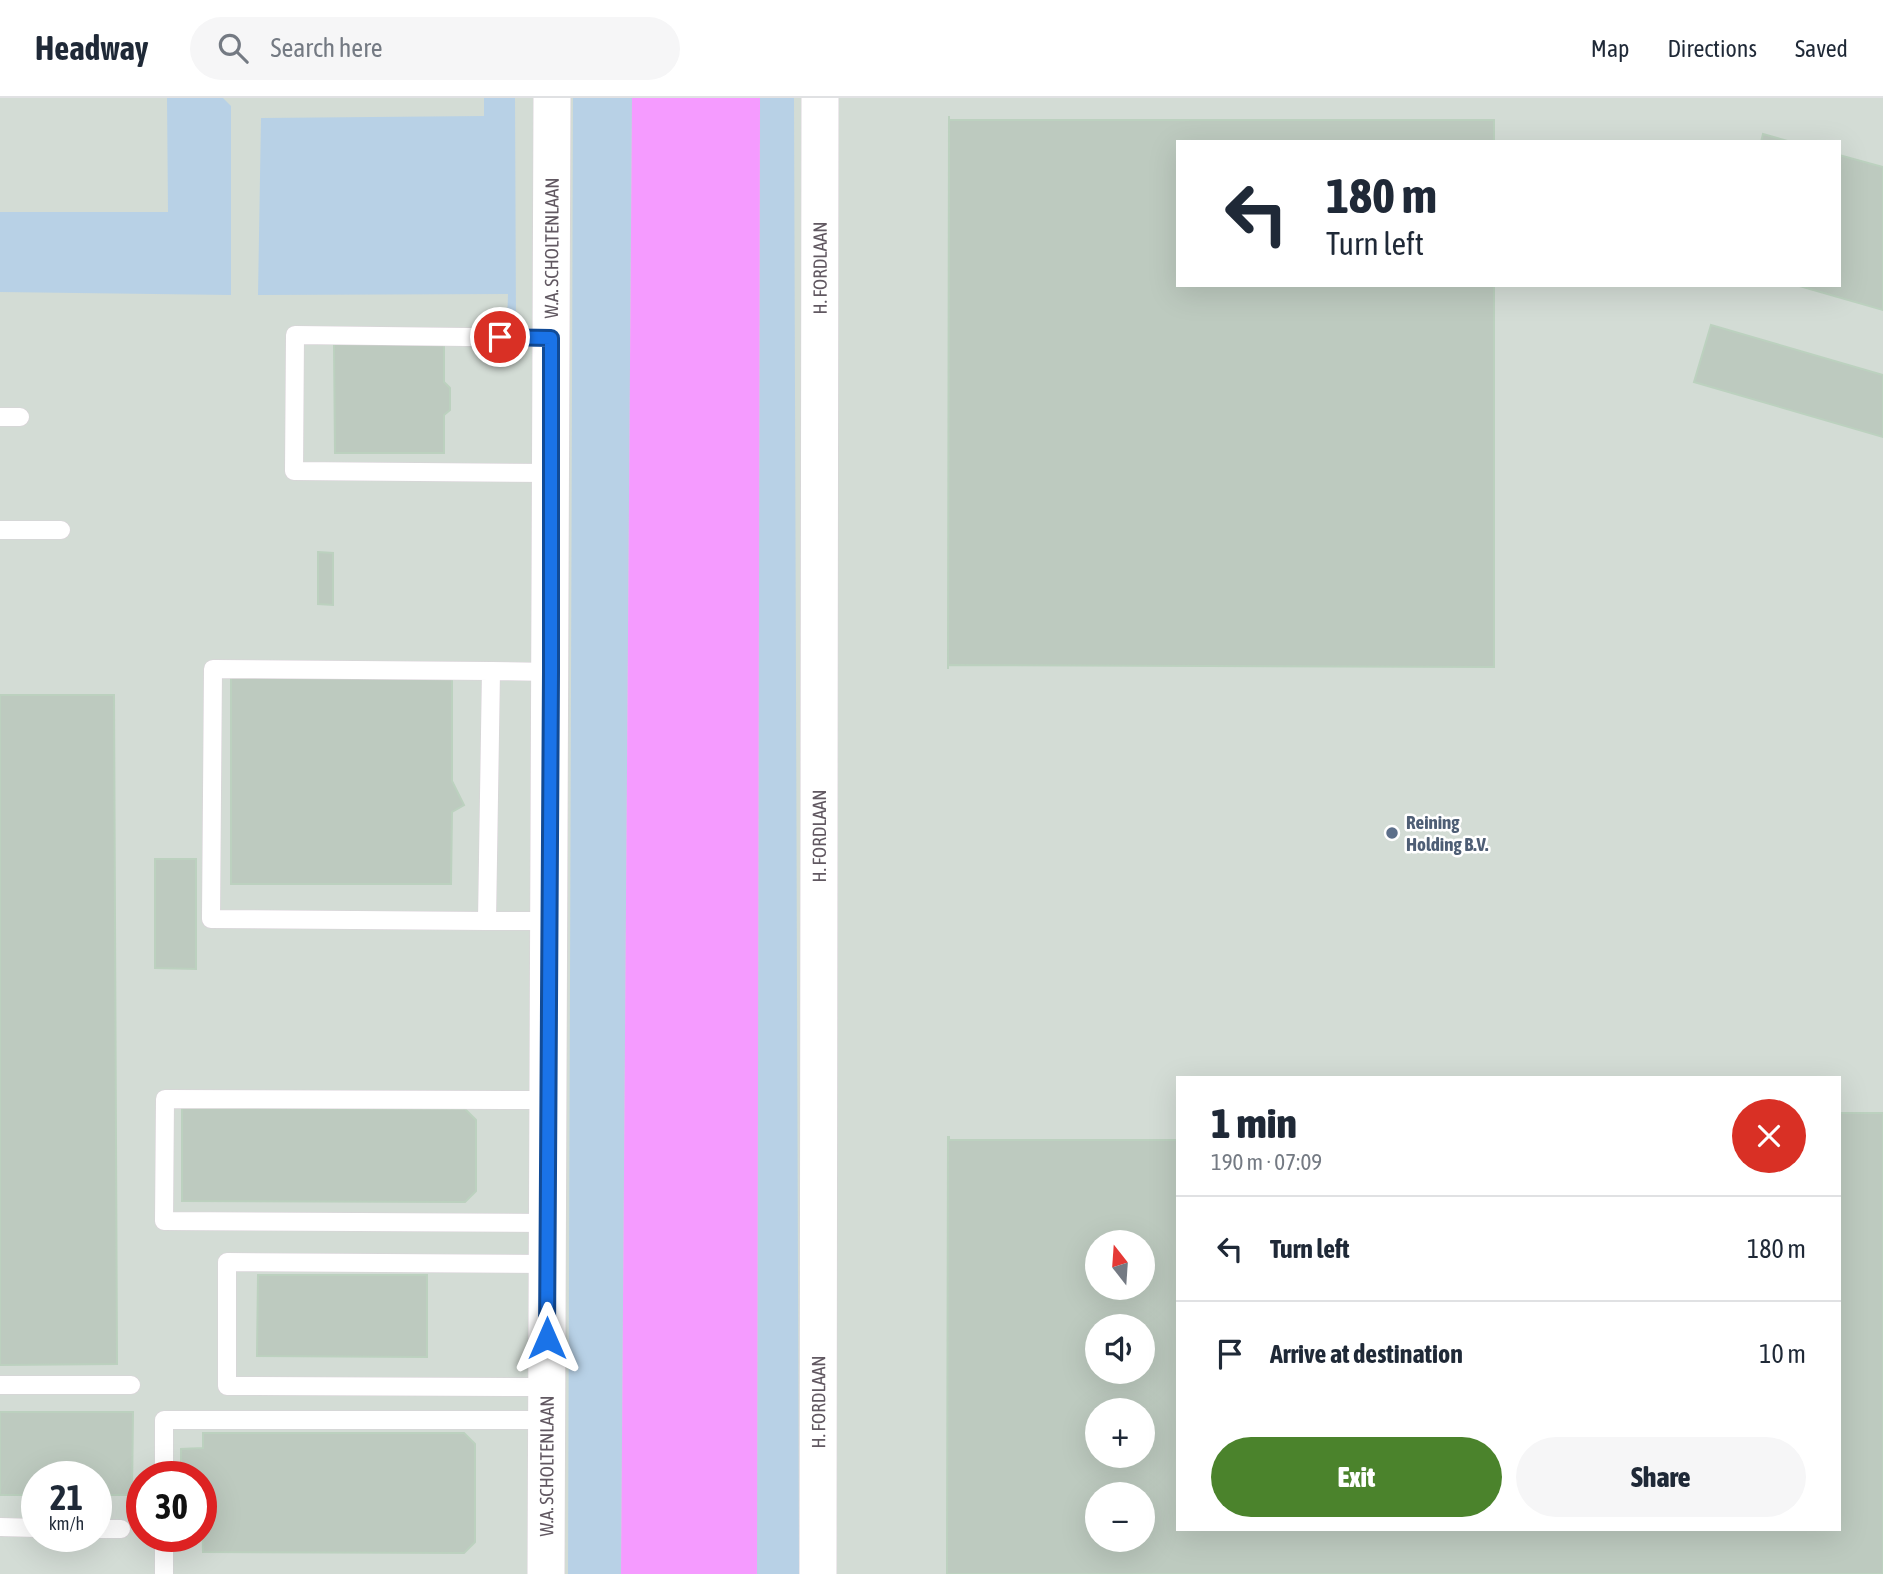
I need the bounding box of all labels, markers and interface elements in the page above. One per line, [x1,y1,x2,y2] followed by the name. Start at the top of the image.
[190,17,680,80] search box
[35,29,148,67] text: Headway
[214,29,252,67] icon: search
[270,33,383,63] text: Search here
[1591,35,1629,62] text: Map
[1667,35,1757,62] text: Directions
[1795,35,1848,62] text: Saved
[1326,167,1437,223] text: 180 m
[1211,168,1302,259] icon: left
[540,177,563,319] street label: W.A. SCHOLTENLAAN
[809,221,831,315] street label: H. FORDLAAN
[1326,225,1424,262] text: Turn left
[470,307,530,367] pin
[481,318,519,356] icon: arrive
[808,789,830,883] street label: H. FORDLAAN
[1406,811,1489,855] place label: Reining Holding B.V.
[1384,825,1400,841] marker: Reining Holding B.V.
[1211,1099,1297,1147] text: 1 min
[1732,1099,1806,1173] button: close
[1211,1149,1322,1175] text: 190 m · 07:09
[1085,1230,1155,1300] north arrow
[1085,1230,1155,1552] map controls
[1211,1230,1249,1268] icon: left
[1270,1234,1350,1264] text: Turn left
[1747,1234,1806,1264] text: 180 m
[510,1301,584,1375] position arrow
[1085,1314,1155,1384] button: sound
[1211,1335,1249,1373] icon: arrive
[1270,1339,1463,1369] text: Arrive at destination
[1759,1339,1806,1369] text: 10 m
[807,1355,829,1449] street label: H. FORDLAAN
[535,1395,558,1537] street label: W.A. SCHOLTENLAAN
[1085,1398,1155,1468] button: +
[1211,1437,1502,1517] button: Exit
[1516,1437,1806,1517] button: Share
[126,1461,217,1552] speed limit sign: 30
[50,1477,83,1517] text: 21
[1085,1482,1155,1552] button: −
[49,1513,84,1534] text: km/h

